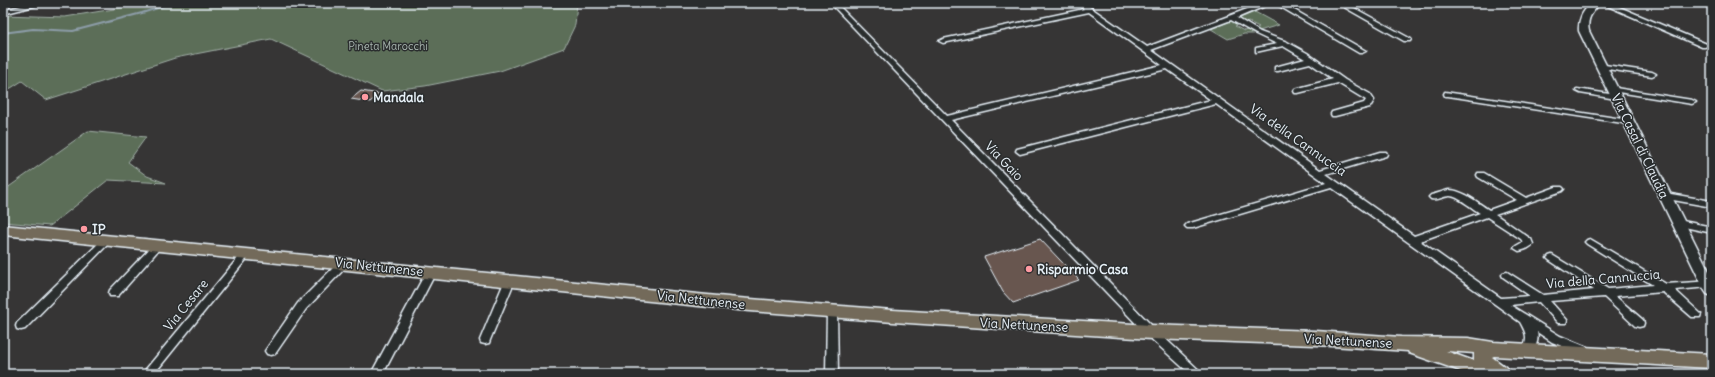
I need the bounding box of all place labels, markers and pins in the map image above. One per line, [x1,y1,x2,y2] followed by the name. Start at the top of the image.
[373,89,424,106] place label: Mandala
[360,92,370,102] marker: Mandala
[92,221,106,238] place label: IP
[79,224,89,234] marker: IP
[1037,261,1129,278] place label: Risparmio Casa
[1024,264,1034,274] marker: Risparmio Casa

